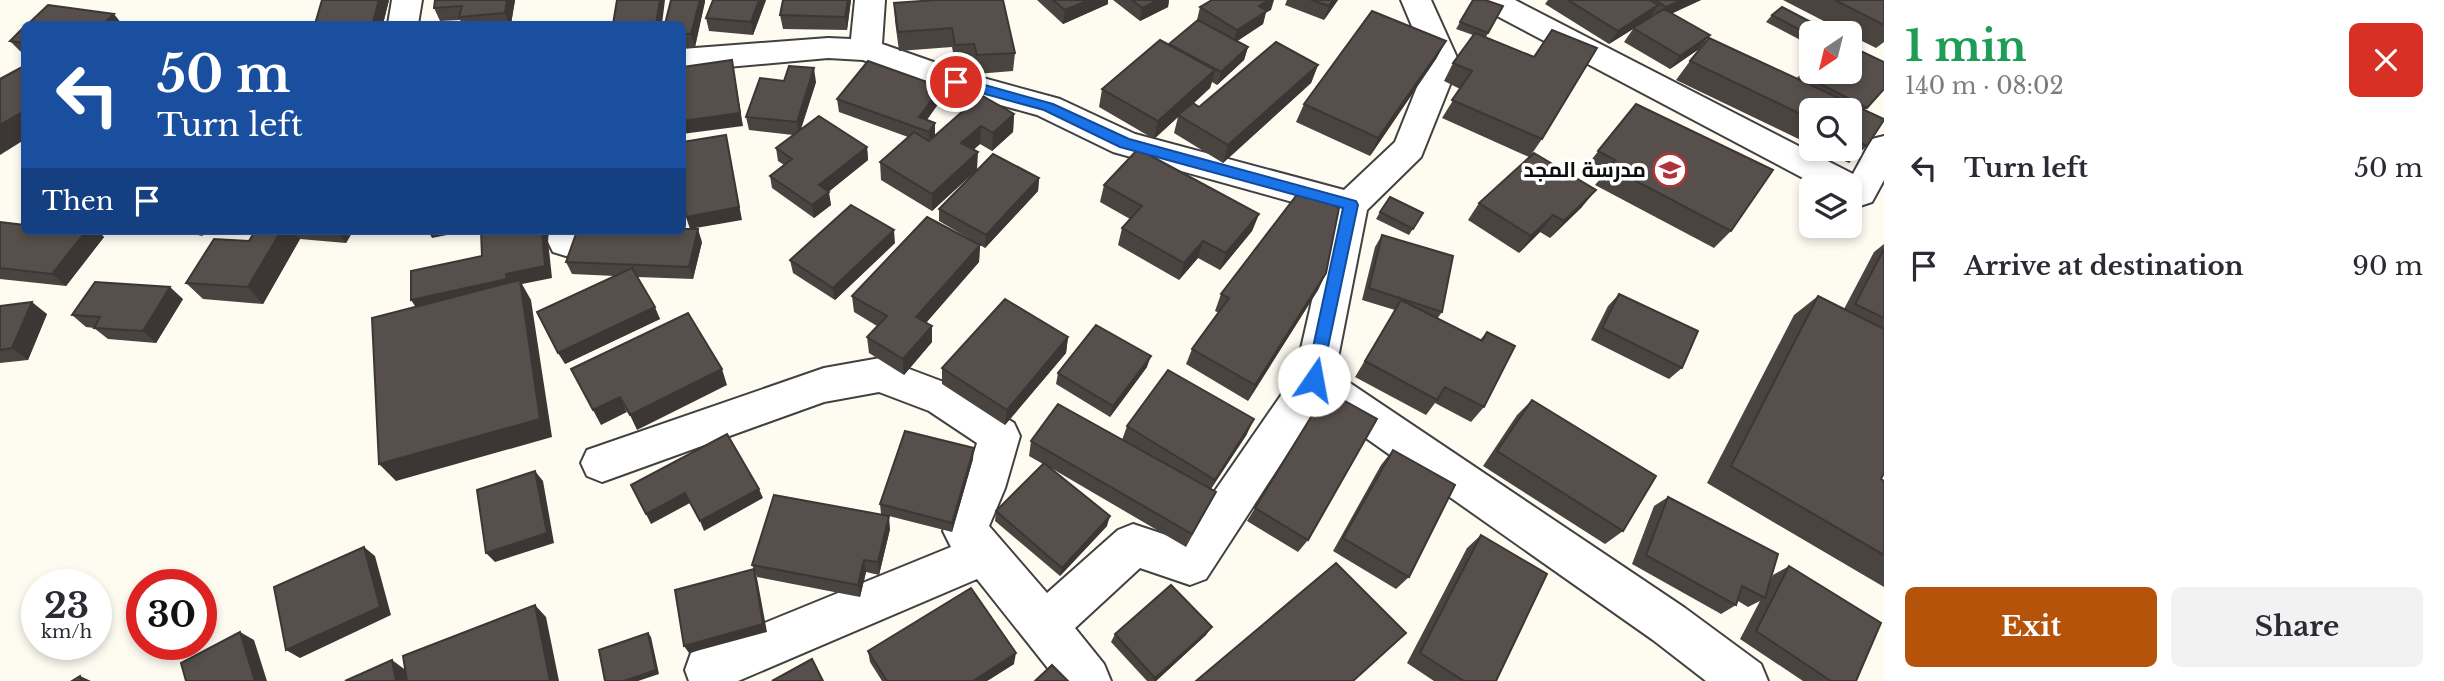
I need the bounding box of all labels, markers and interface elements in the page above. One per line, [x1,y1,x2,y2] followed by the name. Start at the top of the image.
[1905,20,2027,72] text: 1 min
[1799,21,1862,84] north arrow
[1799,21,1862,238] map controls
[2349,23,2423,97] button: close
[157,44,290,105] text: 50 m
[42,49,133,140] icon: left
[926,52,986,112] pin
[937,63,975,101] icon: arrive
[1905,72,2064,100] text: 140 m · 08:02
[1799,98,1862,161] button: search
[157,105,303,145] text: Turn left
[1905,149,1943,187] icon: left
[1651,151,1689,189] school or university icon: مدرسة المجد
[1964,152,2088,184] text: Turn left
[2354,152,2423,184] text: 50 m
[1524,157,1646,183] place label: مدرسة المجد
[1799,175,1862,238] button: layers
[128,182,166,220] icon: arrive
[42,185,114,217] text: Then
[1905,247,1943,285] icon: arrive
[1964,250,2244,282] text: Arrive at destination
[2352,250,2423,282] text: 90 m
[1277,343,1351,417] position arrow
[126,569,217,660] speed limit sign: 30
[44,584,89,627] text: 23
[1905,587,2157,667] button: Exit
[2171,587,2423,667] button: Share
[41,621,92,643] text: km/h

